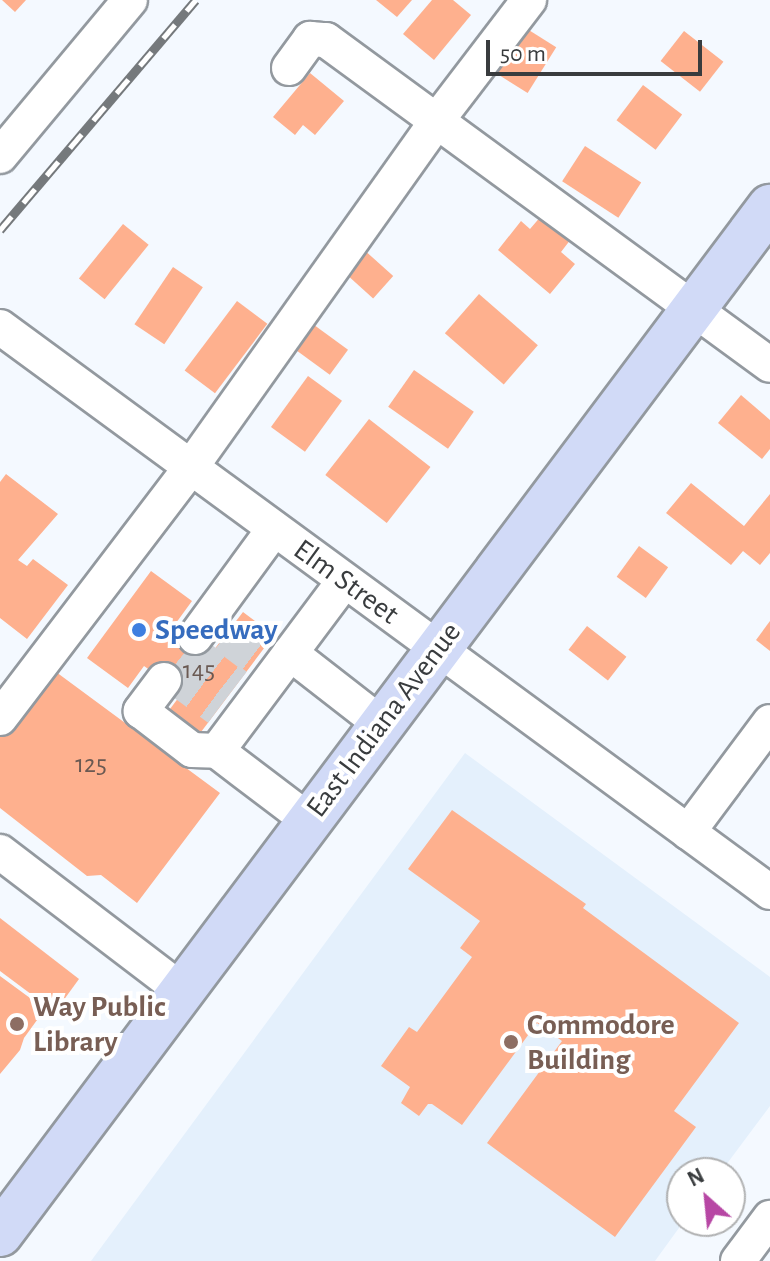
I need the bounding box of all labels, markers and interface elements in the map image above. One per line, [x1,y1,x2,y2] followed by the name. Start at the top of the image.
[490,24,706,74] scale bar
[500,42,546,66] text: 50 m
[286,532,406,632] street label: Elm Street
[155,612,278,648] place label: Speedway
[299,615,469,825] street label: East Indiana Avenue
[130,621,148,639] marker: Speedway
[183,655,215,687] house number: 145
[75,749,107,781] house number: 125
[33,989,166,1060] place label: Way Public Library
[527,1007,675,1078] place label: Commodore Building
[8,1015,26,1033] marker: Way Public Library
[502,1033,520,1051] marker: Commodore Building
[666,1157,746,1237] north arrow
[684,1164,708,1191] text: N

